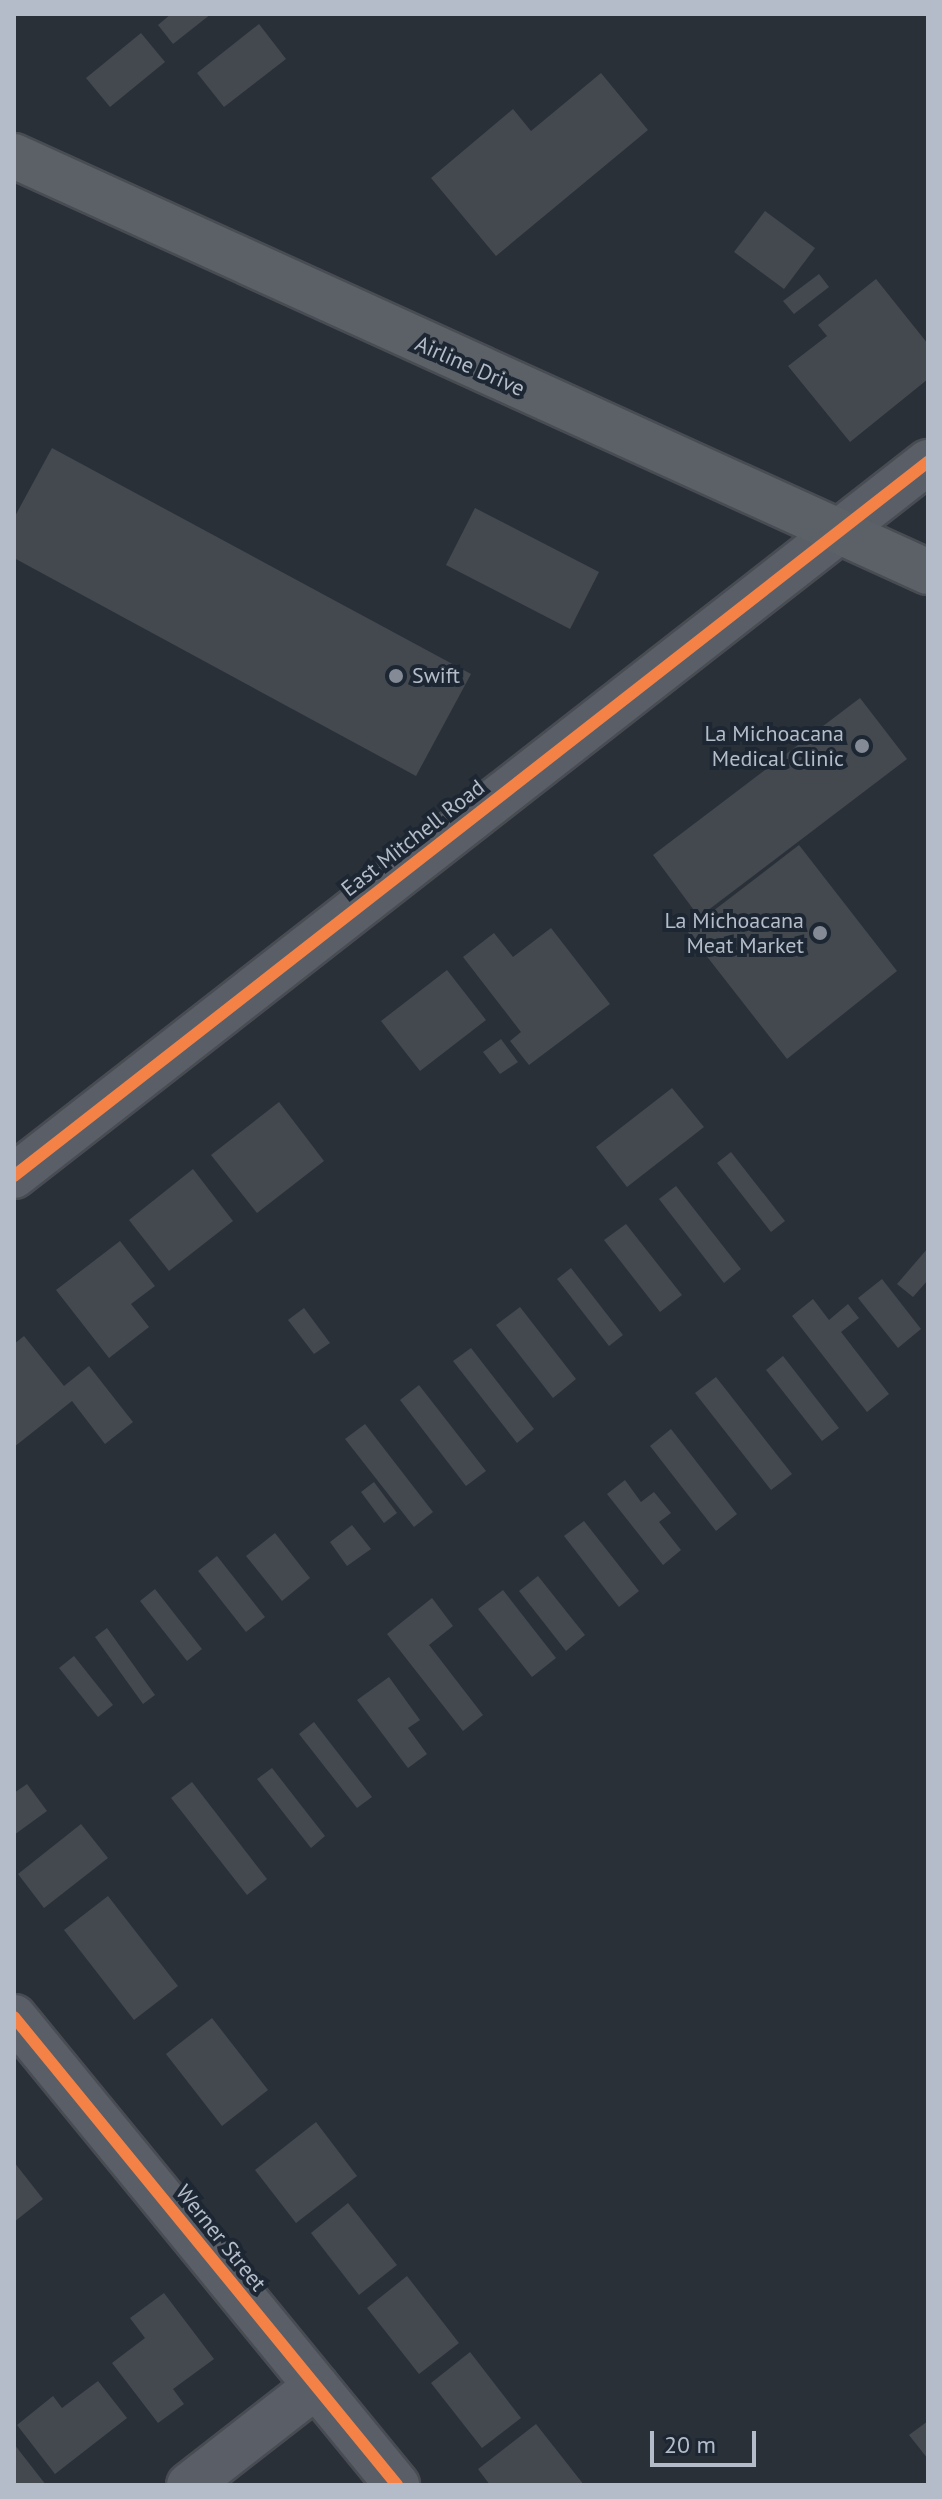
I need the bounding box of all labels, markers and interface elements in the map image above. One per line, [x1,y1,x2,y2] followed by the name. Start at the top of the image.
[411,330,529,402] street label: Airline Drive
[412,663,460,689] place label: Swift
[387,667,405,685] marker: Swift
[705,720,844,772] place label: La Michoacana Medical Clinic
[851,735,873,757] marker: La Michoacana Medical Clinic
[336,774,490,902] street label: East Mitchell Road
[665,907,804,958] place label: La Michoacana Meat Market
[811,924,829,942] marker: La Michoacana Meat Market
[170,2180,272,2296] street label: Werner Street
[654,2415,760,2465] scale bar
[664,2429,716,2460] text: 20 m

